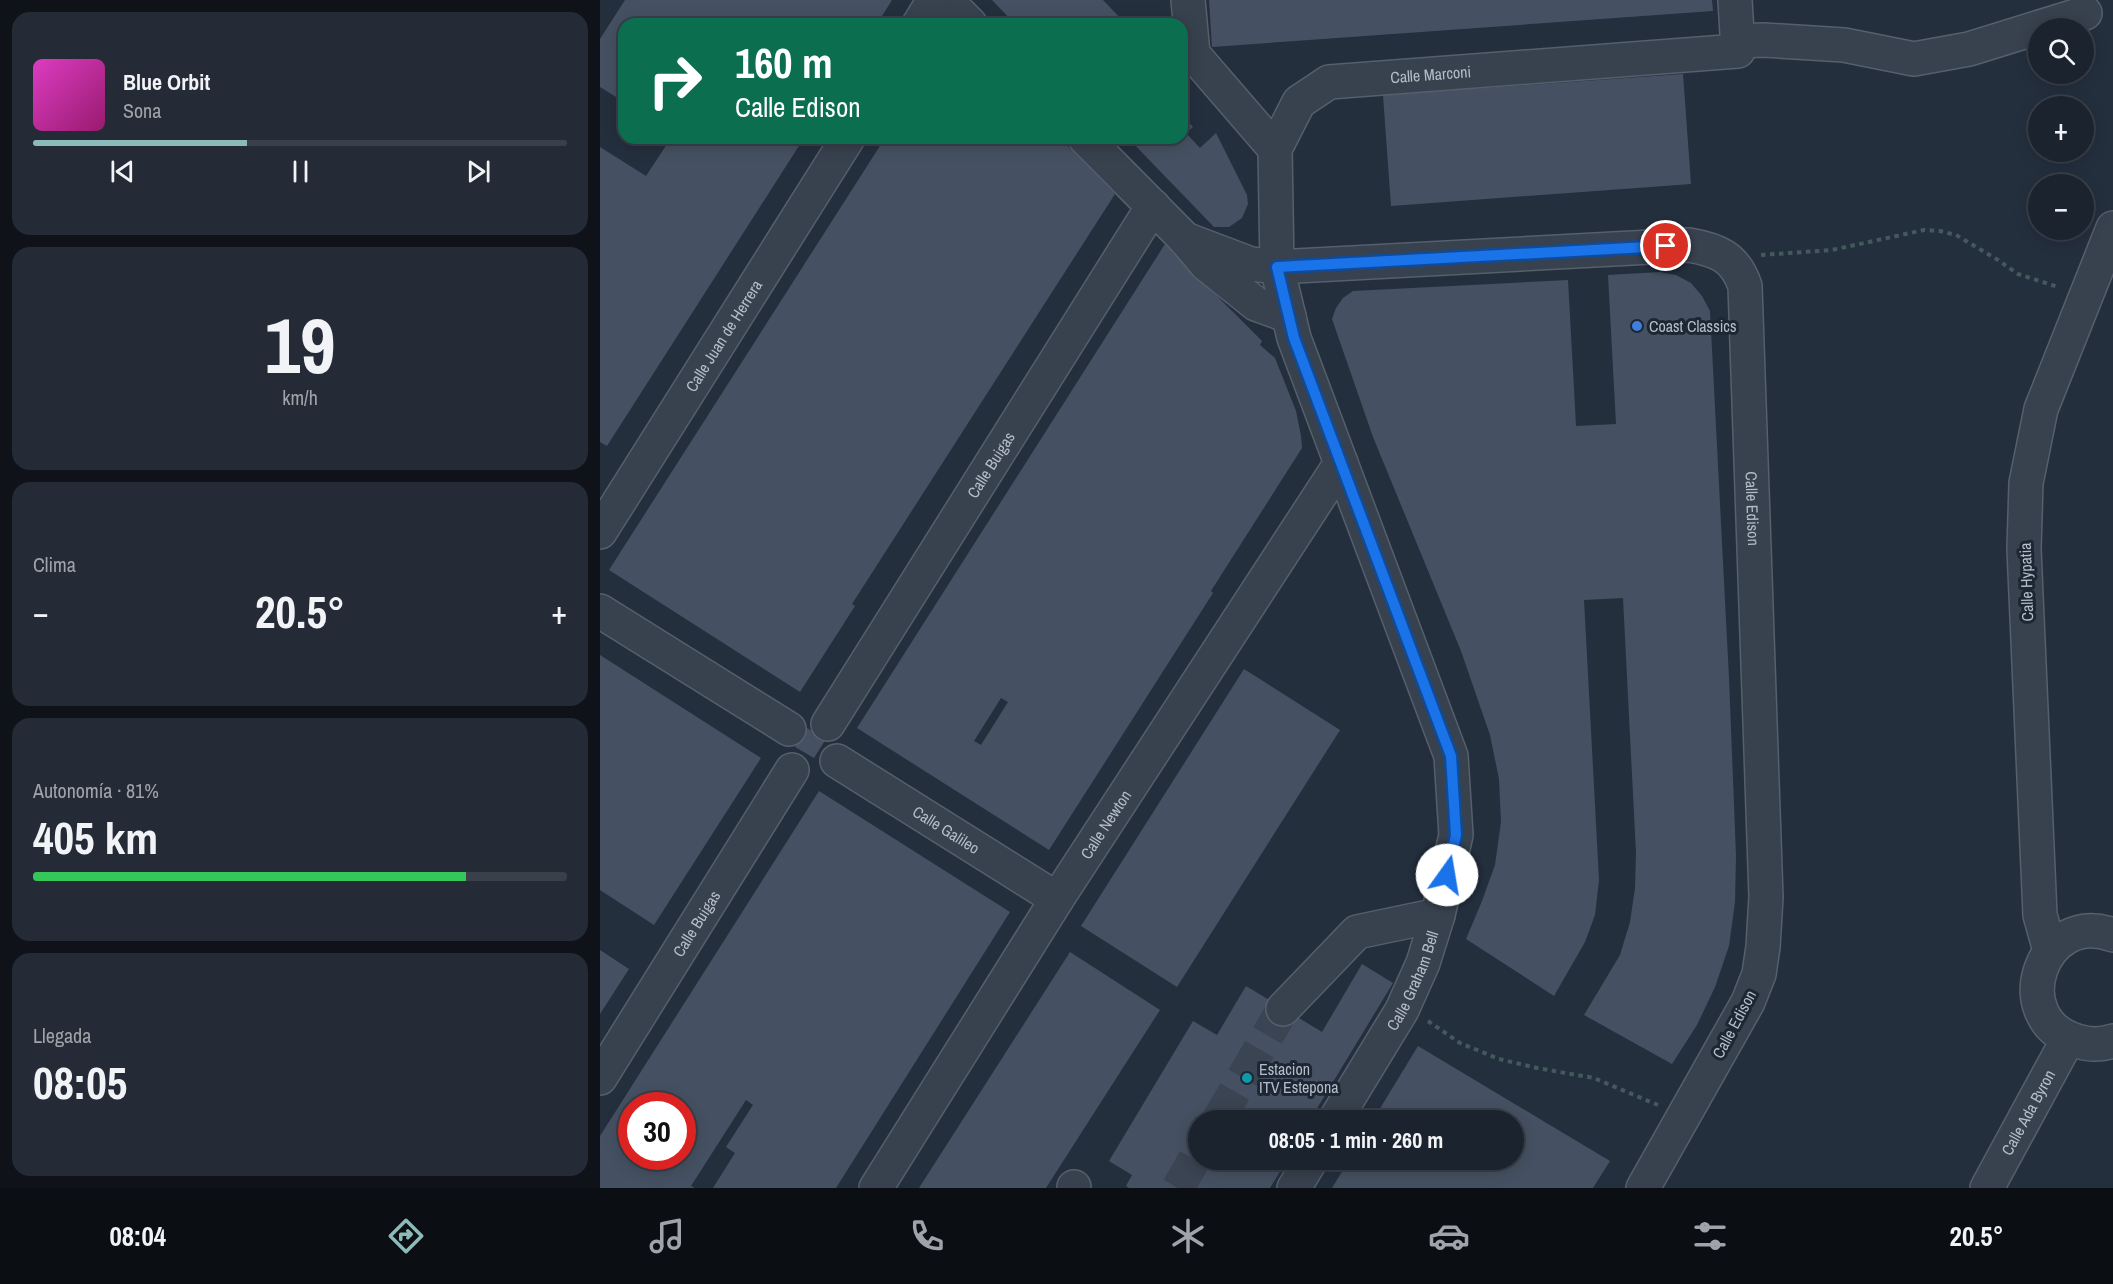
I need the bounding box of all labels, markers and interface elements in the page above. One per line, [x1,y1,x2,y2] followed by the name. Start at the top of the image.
[2028,18,2094,240] map controls
[2028,18,2094,84] button: search
[735,35,833,91] text: 160 m
[636,42,714,120] icon: right
[1389,60,1472,88] street label: Calle Marconi
[123,67,210,97] text: Blue Orbit
[735,89,861,125] text: Calle Edison
[2028,96,2094,162] button: +
[123,97,161,124] text: Sona
[106,155,139,188] icon: previous
[284,155,317,188] icon: pause
[462,155,495,188] icon: next
[2028,174,2094,240] button: −
[1640,220,1691,271] pin
[1649,229,1682,262] icon: arrive
[680,275,767,396] street label: Calle Juan de Herrera
[264,292,336,397] text: 19
[1649,315,1737,337] place label: Coast Classics
[1630,319,1644,333] marker: Coast Classics
[282,384,318,411] text: km/h
[962,427,1020,502] street label: Calle Buigas
[1740,471,1765,546] street label: Calle Edison
[2014,542,2038,622] street label: Calle Hypatia
[33,551,76,578] text: Clima
[255,581,345,642] text: 20.5°
[33,590,49,634] text: −
[551,590,567,634] text: +
[33,777,159,804] text: Autonomía · 81%
[1075,786,1136,863] street label: Calle Newton
[909,800,984,859] street label: Calle Galileo
[33,807,158,868] text: 405 km
[1415,843,1479,907] position arrow
[667,886,725,961] street label: Calle Buigas
[1381,928,1443,1035] street label: Calle Graham Bell
[1707,986,1761,1062] street label: Calle Edison
[33,1022,91,1049] text: Llegada
[33,1052,127,1113] text: 08:05
[1259,1058,1339,1098] place label: Estacion ITV Estepona
[1996,1066,2060,1159] street label: Calle Ada Byron
[1240,1071,1254,1085] marker: Estacion ITV Estepona
[618,1092,696,1170] speed limit sign: 30
[1269,1125,1443,1155] text: 08:05 · 1 min · 260 m
[385,1215,427,1257] icon: directions
[646,1215,688,1257] icon: music
[906,1215,948,1257] icon: phone
[1167,1215,1209,1257] icon: climate
[1428,1215,1470,1257] icon: car
[1689,1215,1731,1257] icon: filters
[109,1218,166,1254] text: 08:04
[1950,1218,2004,1254] text: 20.5°

